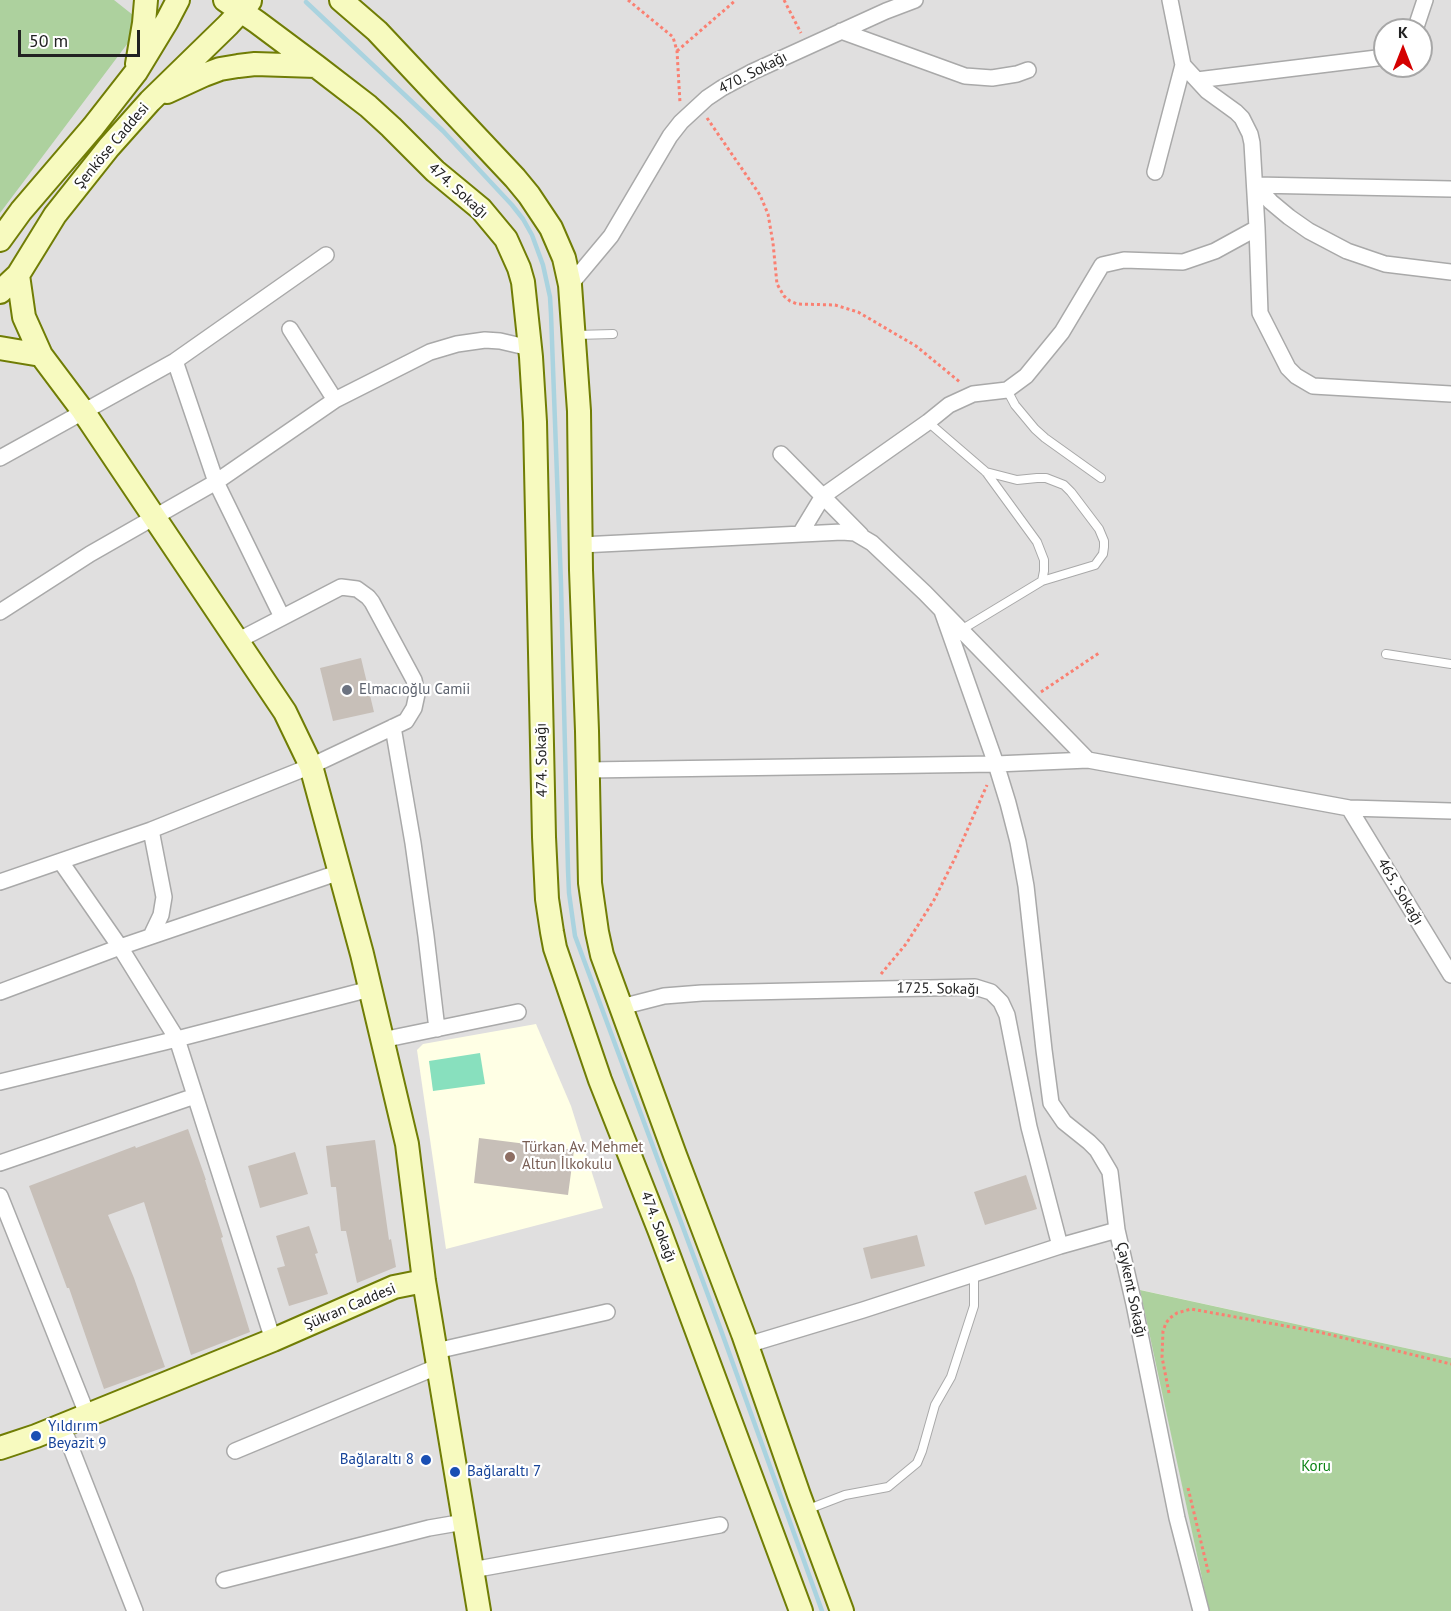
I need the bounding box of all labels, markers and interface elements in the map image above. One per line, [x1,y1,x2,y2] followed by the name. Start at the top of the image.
[21,18,142,56] scale bar
[1373,18,1433,78] north arrow
[1398,22,1408,42] text: K
[29,29,68,52] text: 50 m
[716,48,790,98] street label: 470. Sokağı
[71,99,153,193] street label: Şenköse Caddesi
[424,159,492,223] street label: 474. Sokağı
[359,681,470,699] place label: Elmacıoğlu Camii
[340,683,354,697] marker: Elmacıoğlu Camii
[532,723,552,797] street label: 474. Sokağı
[1373,855,1427,929] street label: 465. Sokağı
[897,979,979,999] street label: 1725. Sokağı
[522,1139,643,1174] place label: Türkan Av. Mehmet Altun İlkokulu
[503,1150,517,1164] marker: Türkan Av. Mehmet Altun İlkokulu
[636,1189,680,1265] street label: 474. Sokağı
[1112,1241,1150,1339] street label: Çaykent Sokağı
[301,1280,399,1334] street label: Şükran Caddesi
[48,1418,106,1453] place label: Yıldırım Beyazit 9
[29,1429,43,1443] marker: Yıldırım Beyazit 9
[340,1451,414,1469] place label: Bağlaraltı 8
[419,1453,433,1467] marker: Bağlaraltı 8
[1301,1458,1331,1476] park label: Koru
[467,1463,541,1481] place label: Bağlaraltı 7
[448,1465,462,1479] marker: Bağlaraltı 7

